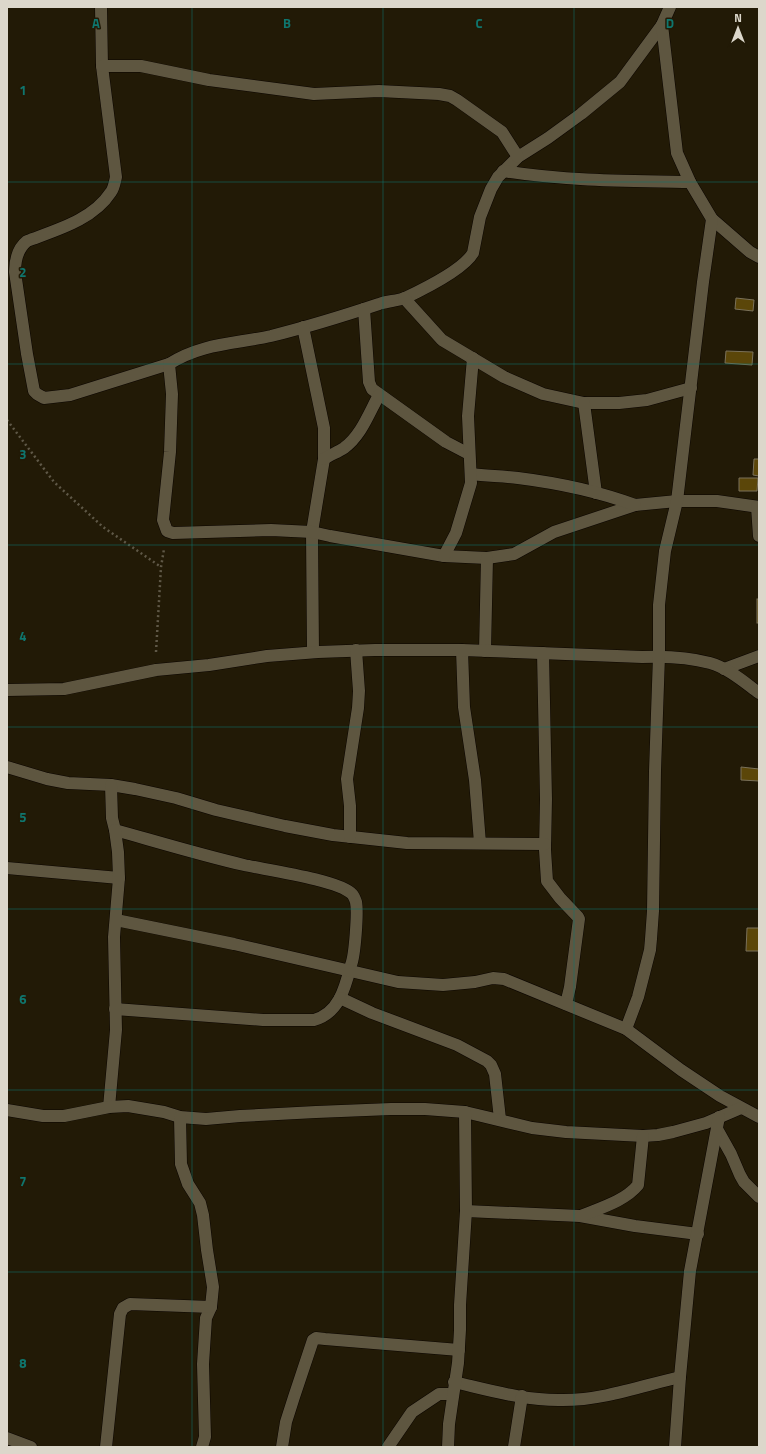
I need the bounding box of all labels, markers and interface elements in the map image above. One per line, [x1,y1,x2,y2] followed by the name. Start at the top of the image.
[718,8,758,48] north arrow
[734,10,742,26] text: N
[92,13,100,33] text: A
[283,13,291,33] text: B
[475,13,483,33] text: C
[666,13,674,33] text: D
[19,80,27,100] text: 1
[19,262,27,282] text: 2
[19,444,27,464] text: 3
[19,626,27,646] text: 4
[19,807,27,827] text: 5
[19,989,27,1009] text: 6
[19,1171,27,1191] text: 7
[19,1353,27,1373] text: 8

